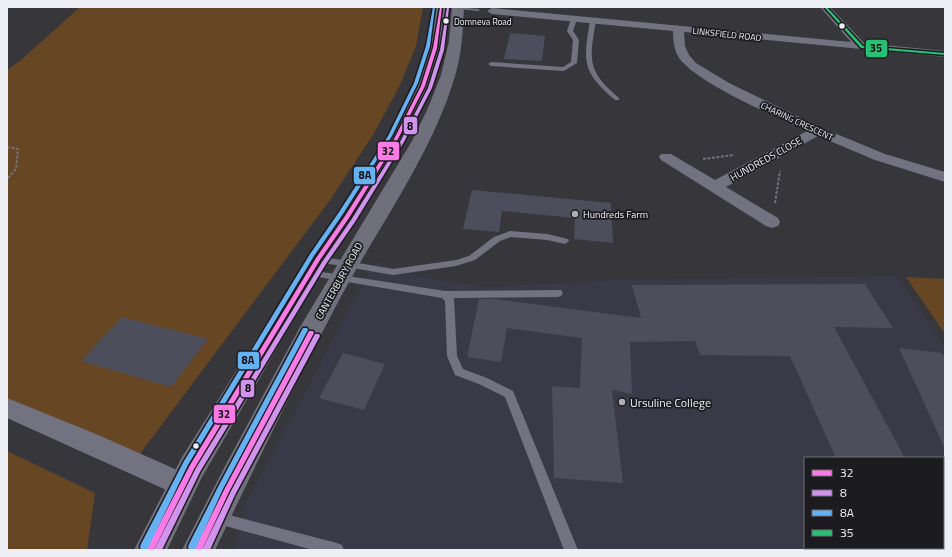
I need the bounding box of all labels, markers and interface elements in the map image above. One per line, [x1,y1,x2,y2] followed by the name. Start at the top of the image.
[454,15,512,28] place label: Domneva Road
[441,16,451,26] marker: Domneva Road
[837,21,847,31] unlabelled marker
[692,24,762,44] street label: LINKSFIELD ROAD
[865,39,888,58] line badge: 35
[870,40,882,56] text: 35
[759,98,836,144] street label: CHARING CRESCENT
[403,116,418,135] line badge: 8
[407,118,413,134] text: 8
[727,133,805,185] street label: HUNDREDS CLOSE
[377,141,400,161] line badge: 32
[382,143,394,159] text: 32
[353,166,376,185] line badge: 8A
[359,167,372,183] text: 8A
[583,207,648,222] place label: Hundreds Farm
[570,209,580,219] marker: Hundreds Farm
[312,240,366,322] street label: CANTERBURY ROAD
[237,351,260,370] line badge: 8A
[242,352,255,368] text: 8A
[240,379,255,398] line badge: 8
[245,380,251,396] text: 8
[630,393,711,412] place label: Ursuline College
[617,397,627,407] marker: Ursuline College
[213,404,236,424] line badge: 32
[218,406,230,422] text: 32
[191,441,201,451] unlabelled marker
[804,457,944,549] legend
[840,463,853,482] text: 32
[840,483,847,502] text: 8
[840,503,854,522] text: 8A
[840,523,854,542] text: 35

